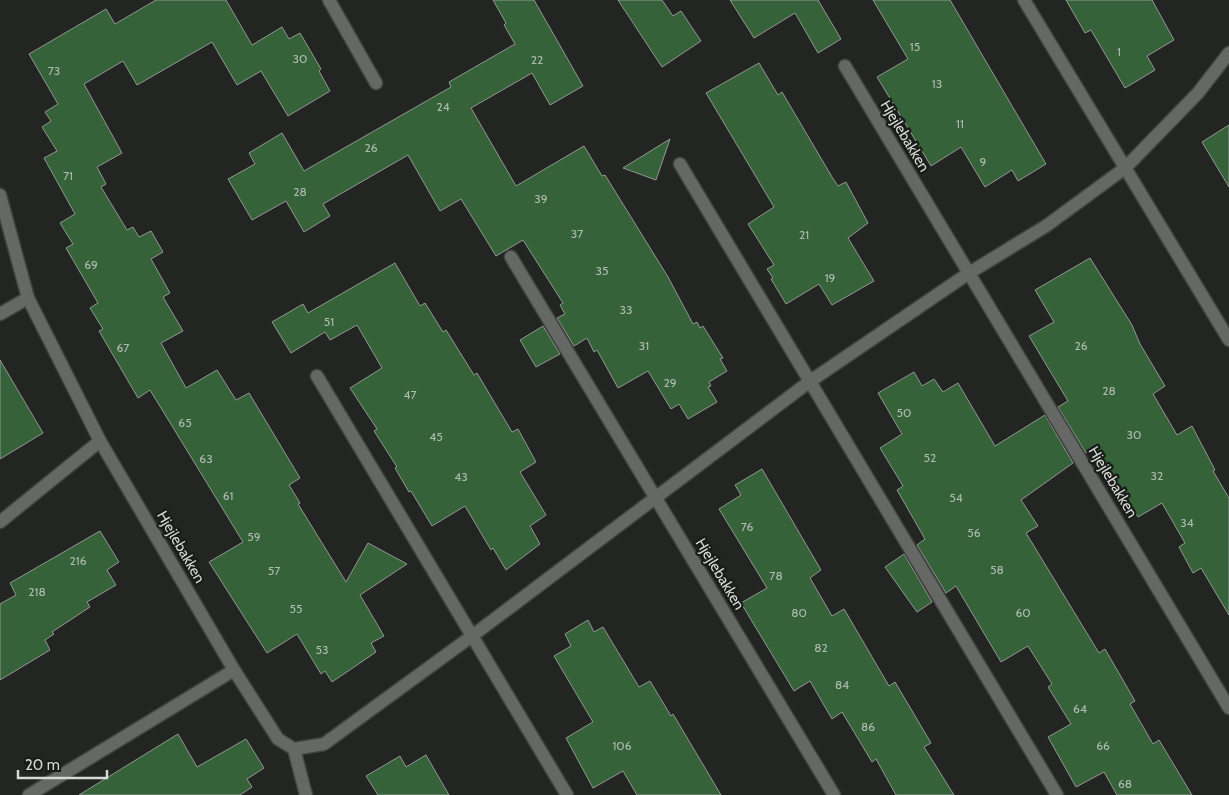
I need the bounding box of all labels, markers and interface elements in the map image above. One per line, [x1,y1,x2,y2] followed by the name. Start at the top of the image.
[910,39,920,54] house number: 15
[1117,44,1121,59] house number: 1
[293,51,307,66] house number: 30
[531,52,543,67] house number: 22
[48,63,60,78] house number: 73
[932,76,942,91] house number: 13
[877,97,933,175] street label: Hjejlebakken
[436,99,450,114] house number: 24
[956,116,964,131] house number: 11
[364,140,378,155] house number: 26
[980,154,987,169] house number: 9
[63,168,73,183] house number: 71
[293,184,307,199] house number: 28
[534,191,548,206] house number: 39
[571,226,583,241] house number: 37
[799,227,809,242] house number: 21
[84,257,98,272] house number: 69
[596,263,608,278] house number: 35
[825,270,836,285] house number: 19
[620,302,632,317] house number: 33
[324,314,334,329] house number: 51
[639,338,649,353] house number: 31
[1074,338,1088,353] house number: 26
[117,340,129,355] house number: 67
[663,375,677,390] house number: 29
[1102,383,1116,398] house number: 28
[404,387,416,402] house number: 47
[897,405,911,420] house number: 50
[178,415,192,430] house number: 65
[1127,427,1141,442] house number: 30
[429,429,443,444] house number: 45
[1085,443,1141,521] street label: Hjejlebakken
[924,450,936,465] house number: 52
[199,451,213,466] house number: 63
[1151,468,1163,483] house number: 32
[454,469,468,484] house number: 43
[223,488,233,503] house number: 61
[949,490,963,505] house number: 54
[153,508,209,586] street label: Hjejlebakken
[1180,515,1194,530] house number: 34
[741,519,753,534] house number: 76
[967,525,981,540] house number: 56
[247,529,261,544] house number: 59
[692,535,748,613] street label: Hjejlebakken
[69,553,87,568] house number: 216
[990,562,1004,577] house number: 58
[268,563,280,578] house number: 57
[769,568,783,583] house number: 78
[28,584,46,599] house number: 218
[290,601,302,616] house number: 55
[791,605,807,620] house number: 80
[1015,605,1031,620] house number: 60
[814,640,828,655] house number: 82
[316,642,328,657] house number: 53
[835,677,849,692] house number: 84
[1073,701,1087,716] house number: 64
[861,719,875,734] house number: 86
[612,738,632,753] house number: 106
[1096,738,1110,753] house number: 66
[18,748,106,780] scale bar
[25,756,60,774] text: 20 m
[1118,776,1132,791] house number: 68

